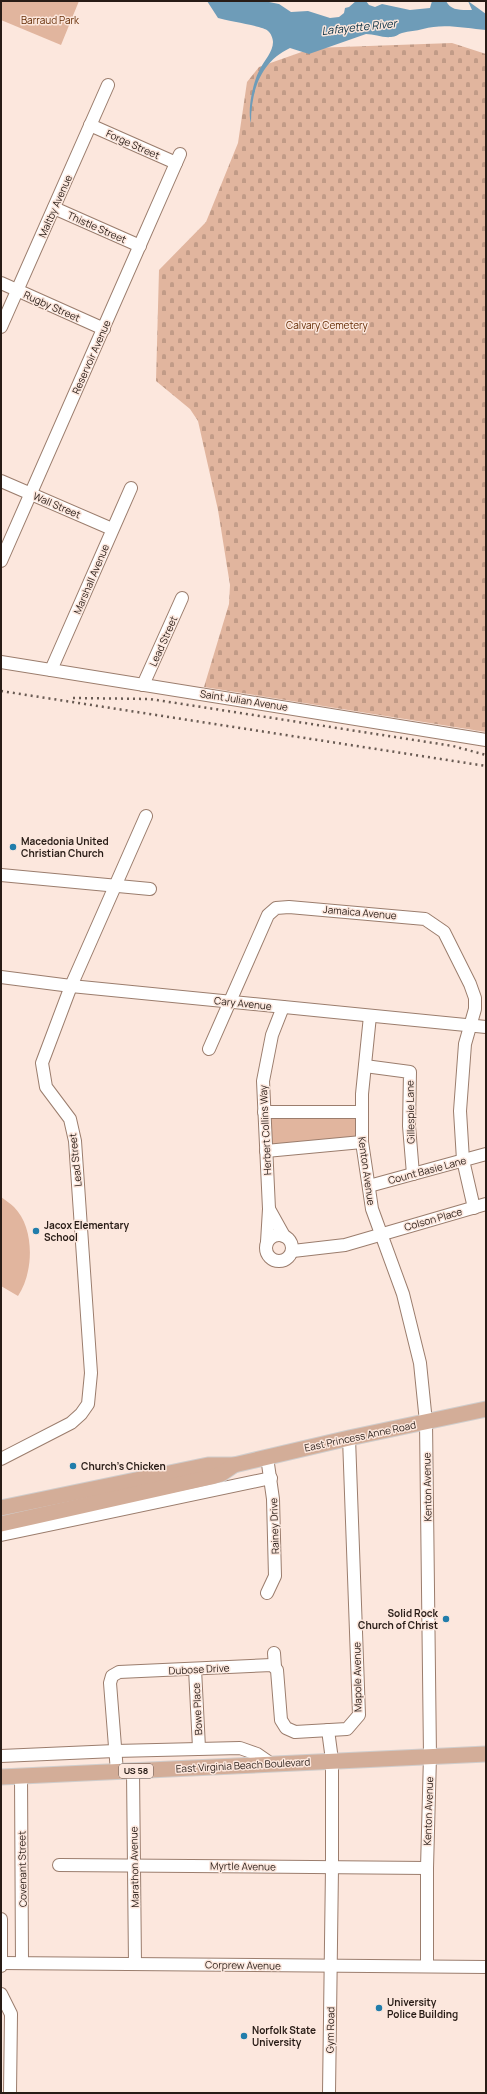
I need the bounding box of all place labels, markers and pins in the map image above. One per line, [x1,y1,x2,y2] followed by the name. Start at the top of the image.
[21,834,109,860] place label: Macedonia United Christian Church
[8,842,18,852] marker: Macedonia United Christian Church
[44,1218,129,1244] place label: Jacox Elementary School
[31,1226,41,1236] marker: Jacox Elementary School
[81,1459,166,1473] place label: Church's Chicken
[68,1461,78,1471] marker: Church's Chicken
[358,1606,439,1632] place label: Solid Rock Church of Christ
[441,1614,451,1624] marker: Solid Rock Church of Christ
[387,1995,458,2021] place label: University Police Building
[374,2003,384,2013] marker: University Police Building
[252,2023,316,2049] place label: Norfolk State University
[239,2031,249,2041] marker: Norfolk State University

